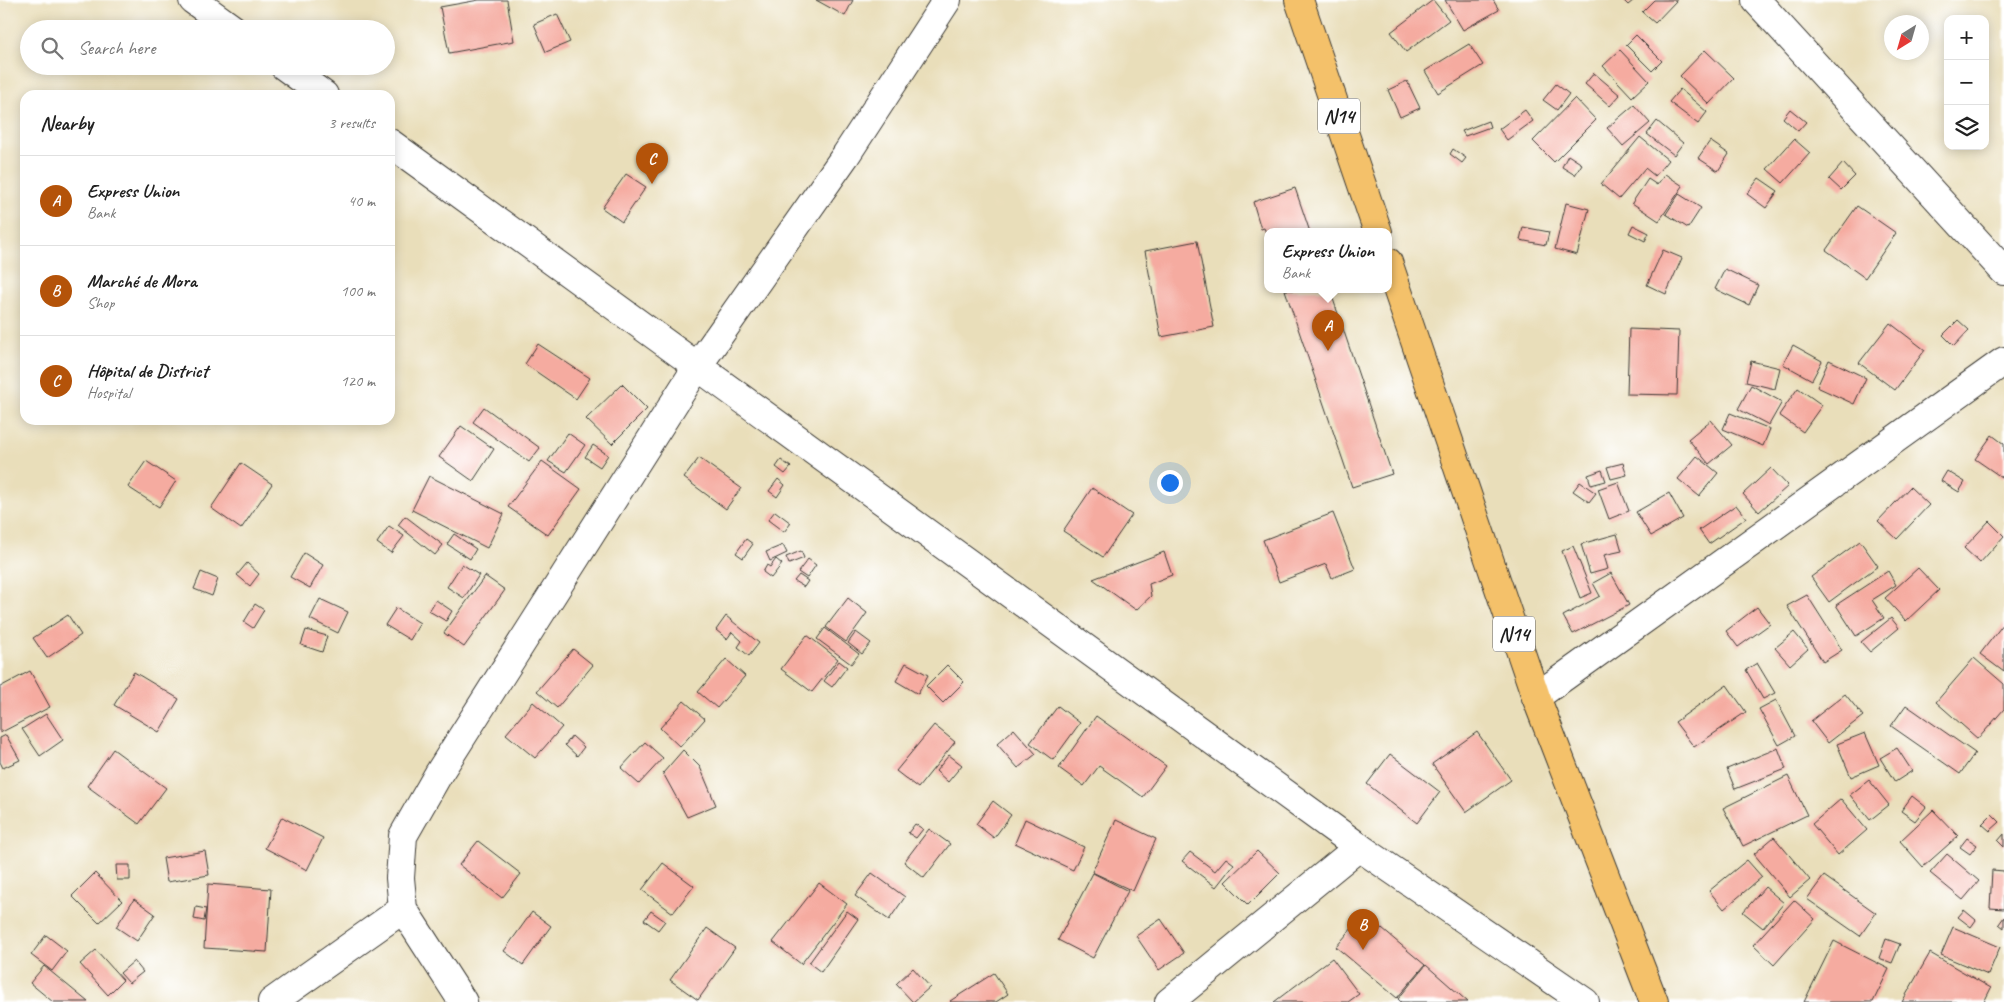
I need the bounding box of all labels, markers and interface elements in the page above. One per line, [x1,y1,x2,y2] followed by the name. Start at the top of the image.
[1884,15,1929,60] north arrow
[1944,15,1989,150] map controls
[1944,15,1989,60] button: +
[20,20,395,75] search box
[38,34,66,62] icon: search
[78,36,155,60] text: Search here
[1944,60,1989,105] button: −
[1318,98,1360,134] road number: N14
[1944,105,1989,150] button: layers
[40,110,93,136] text: Nearby
[328,113,375,133] text: 3 results
[636,143,668,184] pin: C
[87,179,179,203] text: Express Union
[52,191,60,211] text: A
[348,191,375,211] text: 40 m
[87,203,115,223] text: Bank
[1264,228,1392,293] popup
[1282,239,1374,263] text: Express Union
[1282,263,1310,283] text: Bank
[87,269,197,293] text: Marché de Mora
[52,281,60,301] text: B
[341,281,375,301] text: 100 m
[87,293,114,313] text: Shop
[1312,310,1344,351] pin: A
[87,359,208,383] text: Hôpital de District
[52,371,60,391] text: C
[341,371,375,391] text: 120 m
[87,383,131,403] text: Hospital
[1157,470,1183,496] your location
[1493,616,1535,652] road number: N14
[1347,909,1379,950] pin: B

